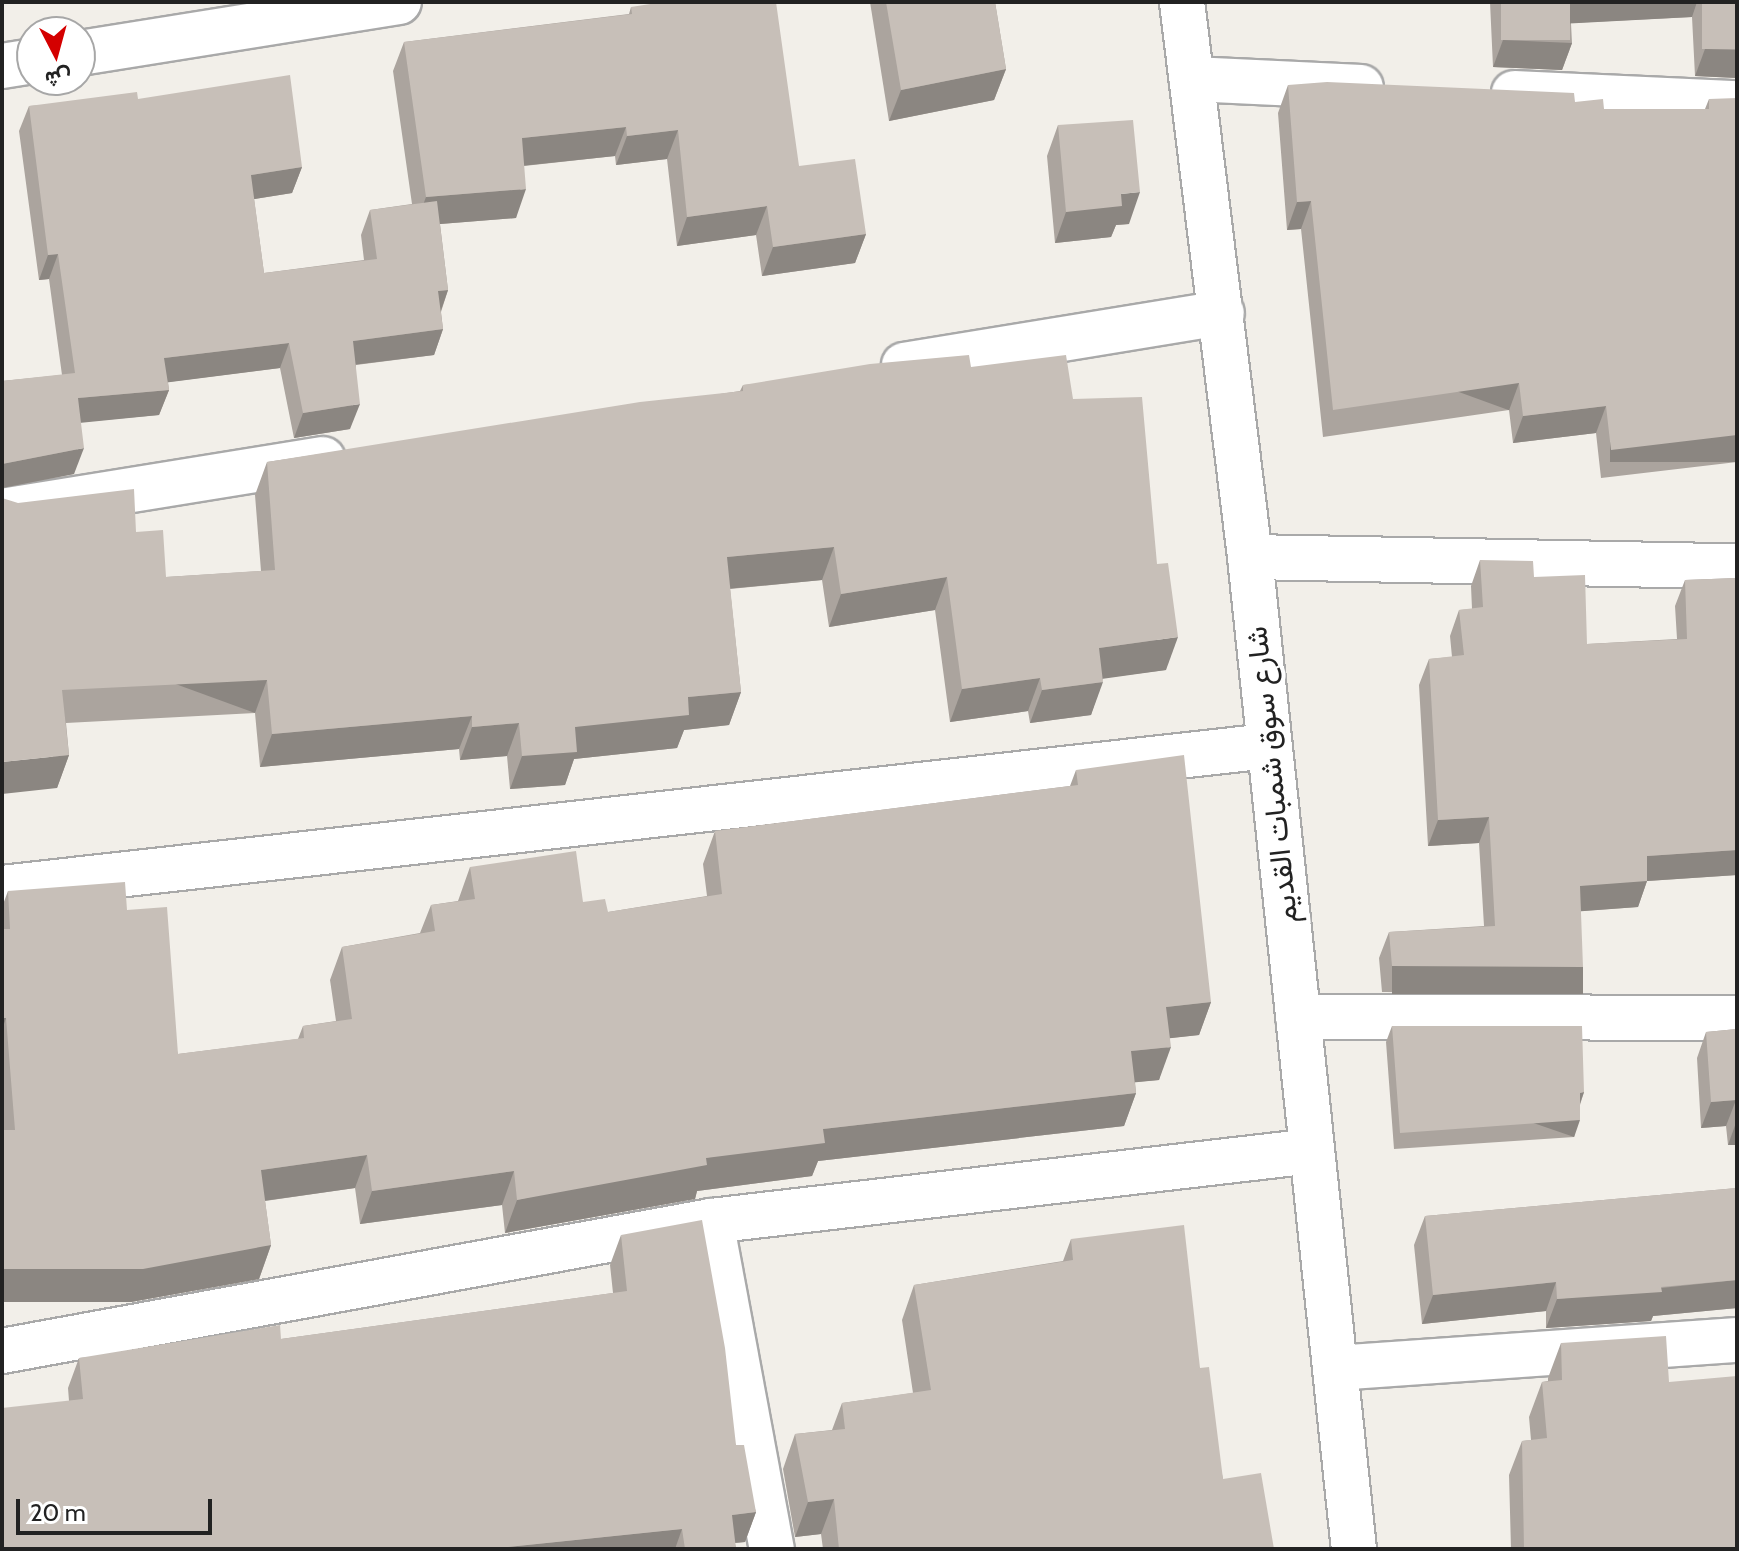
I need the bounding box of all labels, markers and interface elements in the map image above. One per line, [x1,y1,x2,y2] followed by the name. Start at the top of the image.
[16,16,96,96] north arrow
[44,64,73,93] text: ش
[1238,625,1306,925] street label: شارع سوق شمبات القديم
[20,1483,216,1533] scale bar
[30,1498,86,1527] text: 20 m

